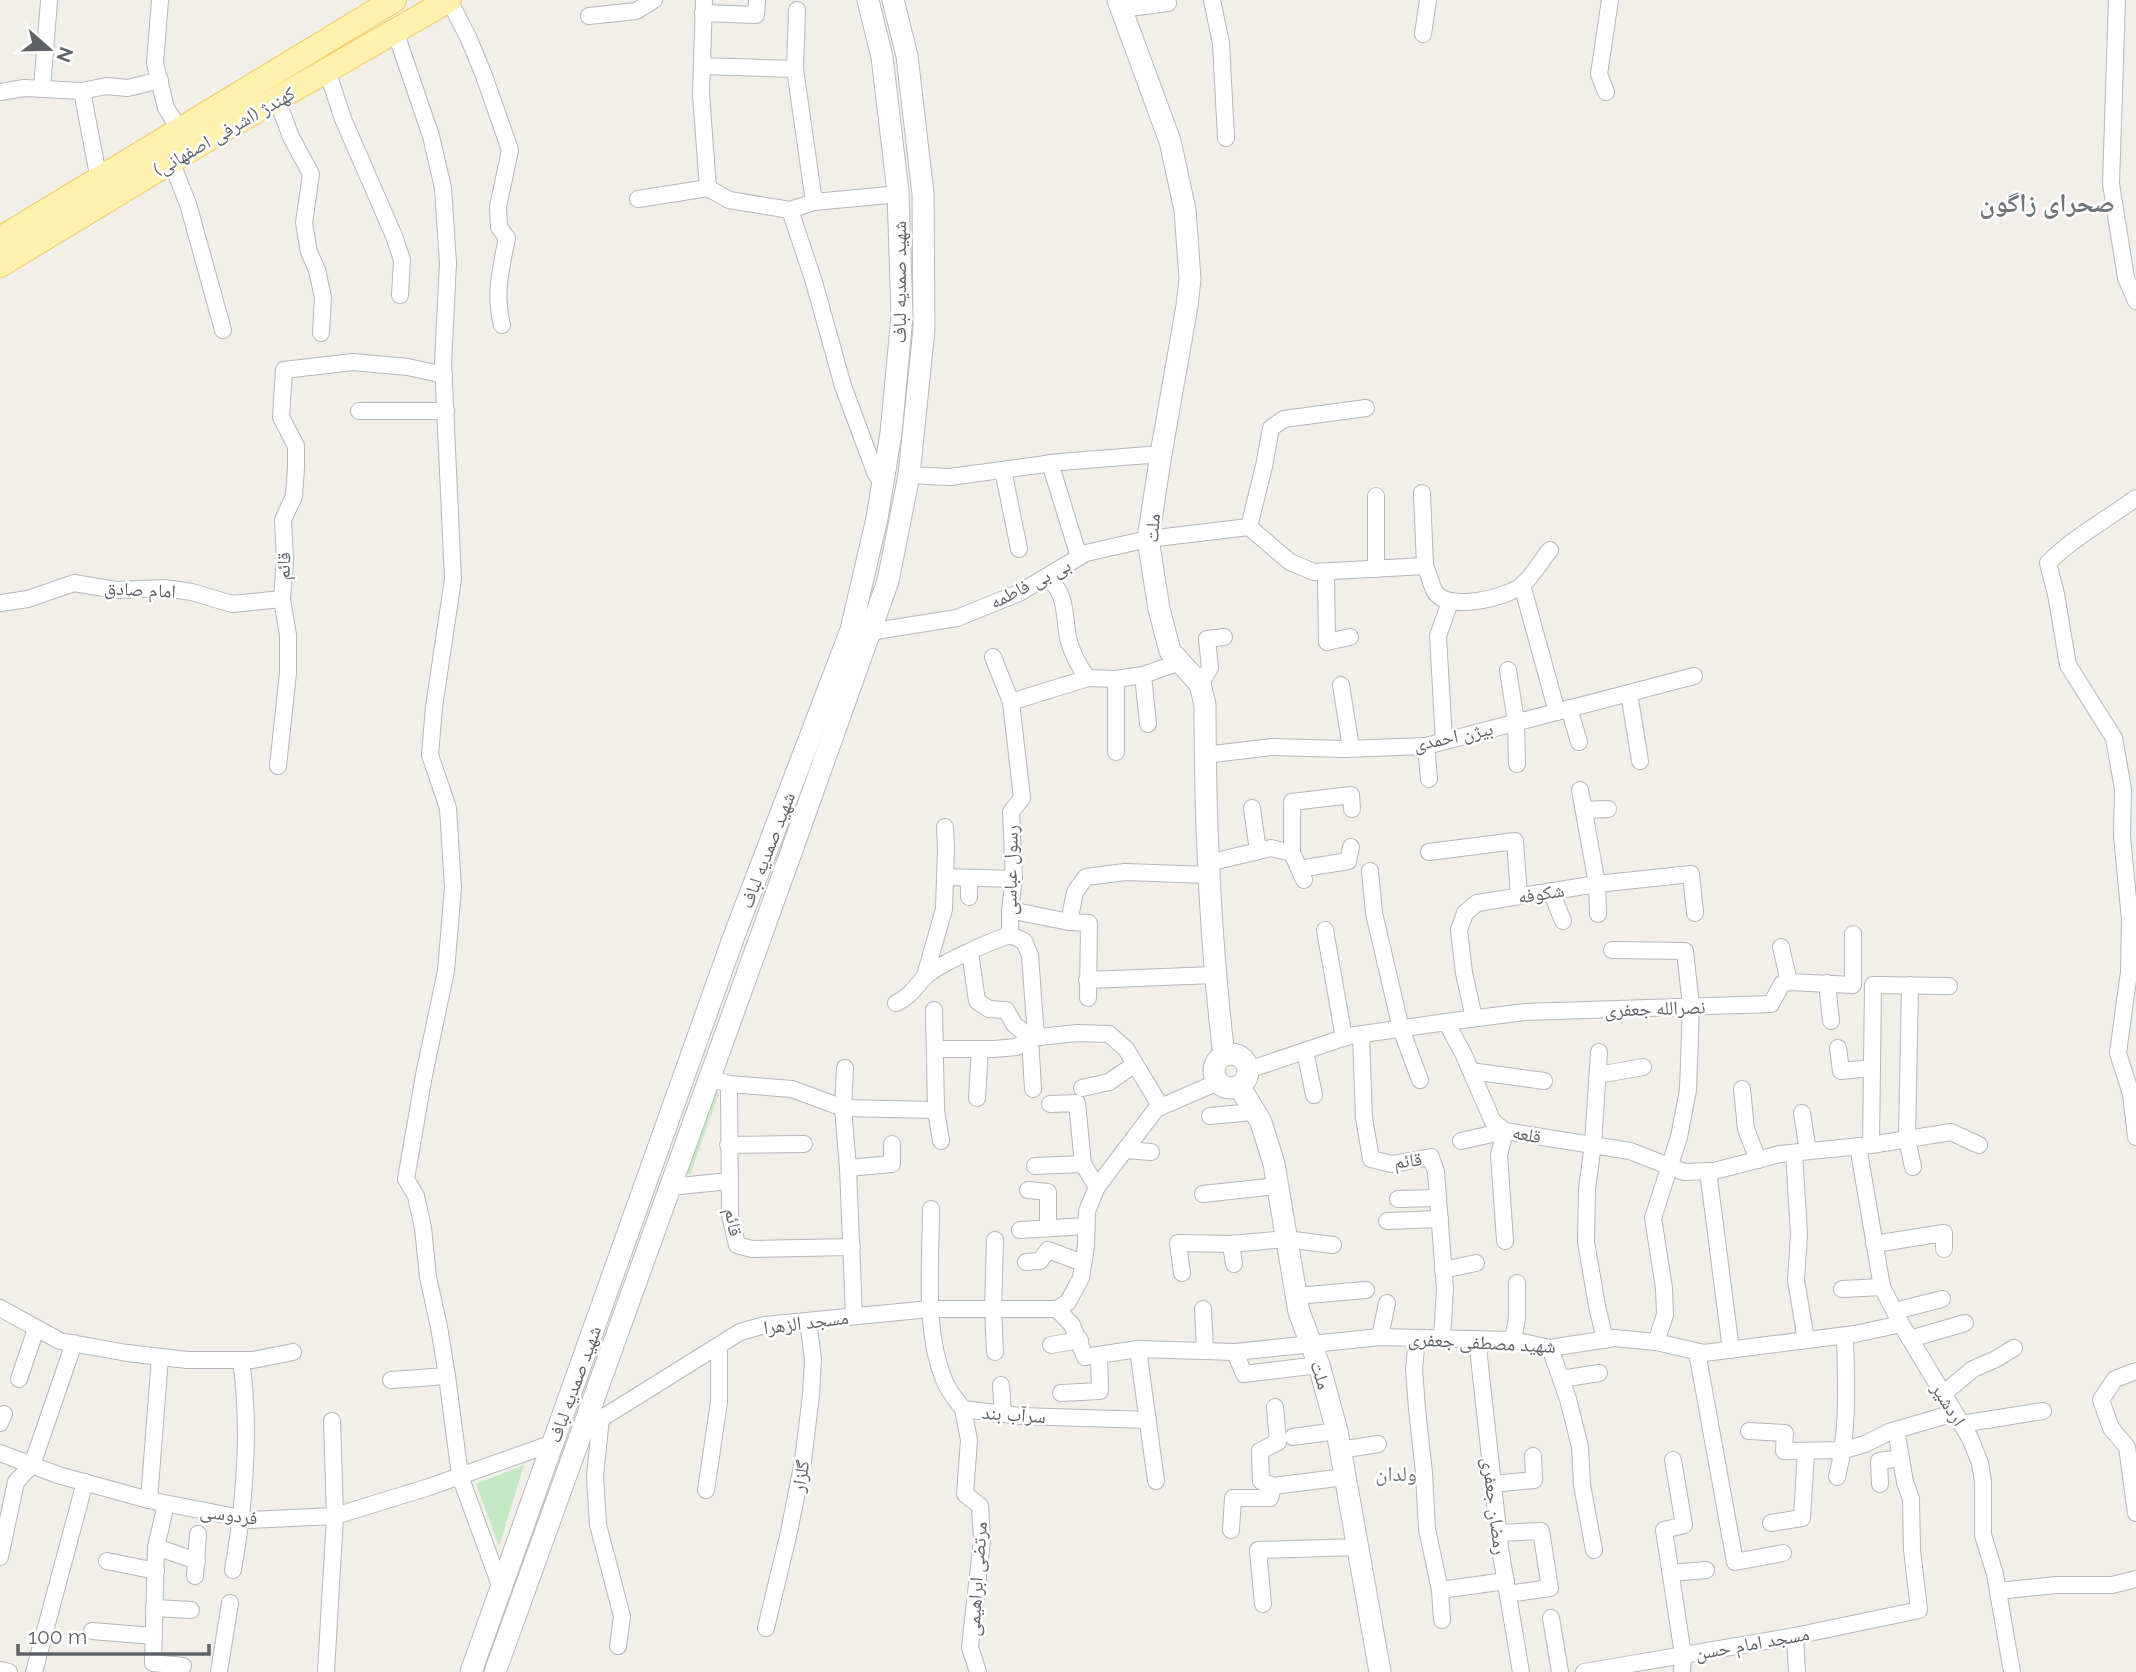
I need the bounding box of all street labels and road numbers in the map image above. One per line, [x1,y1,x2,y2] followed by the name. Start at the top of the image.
[149,81,299,181] street label: کهندژ (اشرفی اصفهانی)
[888,221,911,343] street label: شهید صمدیه لباف
[1140,513,1164,543] street label: ملت
[272,552,296,580] street label: قائم
[986,553,1075,614] street label: بی بی فاطمه
[103,576,177,605] street label: امام صادق
[1411,717,1495,756] street label: بیژن احمدی
[735,789,800,912] street label: شهید صمدیه لباف
[998,825,1023,915] street label: رسول عباسی
[1516,878,1566,909] street label: شکوفه
[1604,995,1706,1022] street label: نصرالله جعفری
[1511,1120,1543,1148] street label: قلعه
[1393,1148,1423,1174] street label: قائم
[719,1206,747,1238] street label: قائم
[762,1306,850,1339] street label: مسجد الزهرا
[543,1323,606,1446] street label: شهید صمدیه لباف
[1408,1327,1556,1358] street label: شهید مصطفی جعفری
[1306,1358,1336,1392] street label: ملت
[1926,1377,1971,1430] street label: اردشیر
[981,1401,1047,1428] street label: سرآب بند
[1477,1456,1512,1556] street label: رمضان جعفری
[786,1458,815,1495] street label: گلزار
[199,1499,259,1530] street label: فردوسی
[961,1521,992,1637] street label: مرتضی ابراهیمی
[1693,1622,1811,1667] street label: مسجد امام حسن

